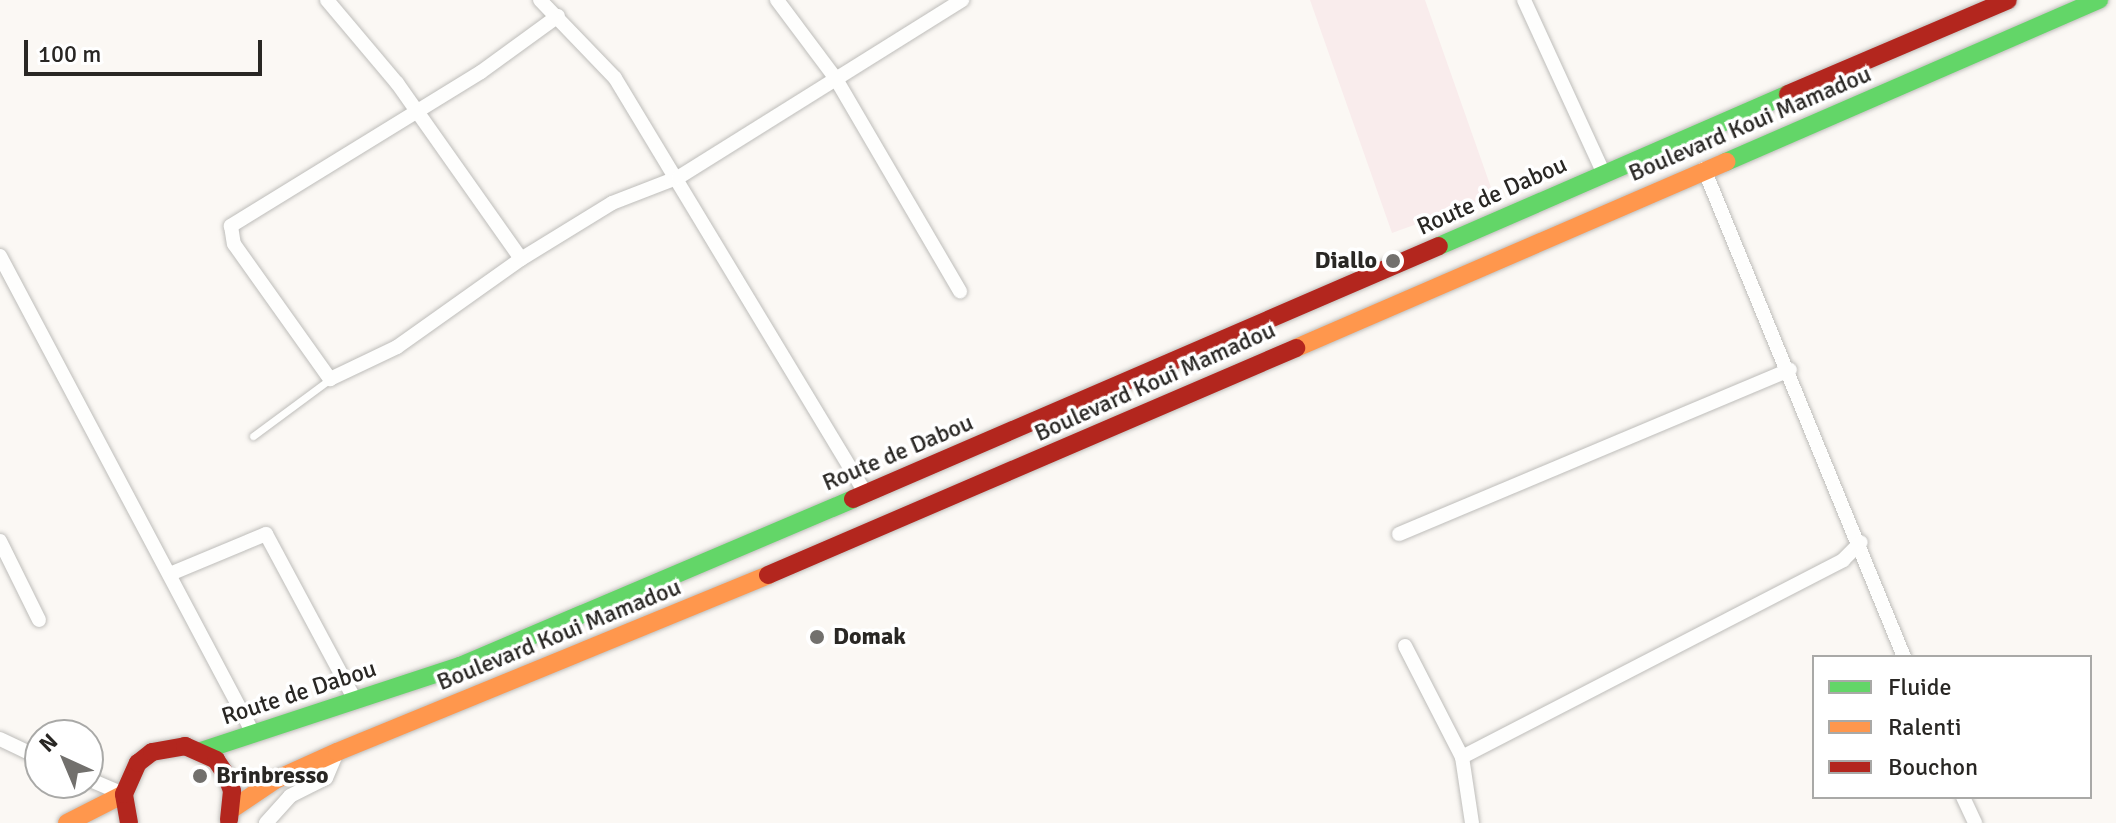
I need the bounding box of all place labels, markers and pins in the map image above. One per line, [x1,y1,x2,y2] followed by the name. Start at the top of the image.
[1314,247,1377,275] place label: Diallo
[1384,252,1402,270] marker: Diallo
[833,623,906,651] place label: Domak
[808,628,826,646] marker: Domak
[216,762,329,790] place label: Brinbresso
[191,767,209,785] marker: Brinbresso

